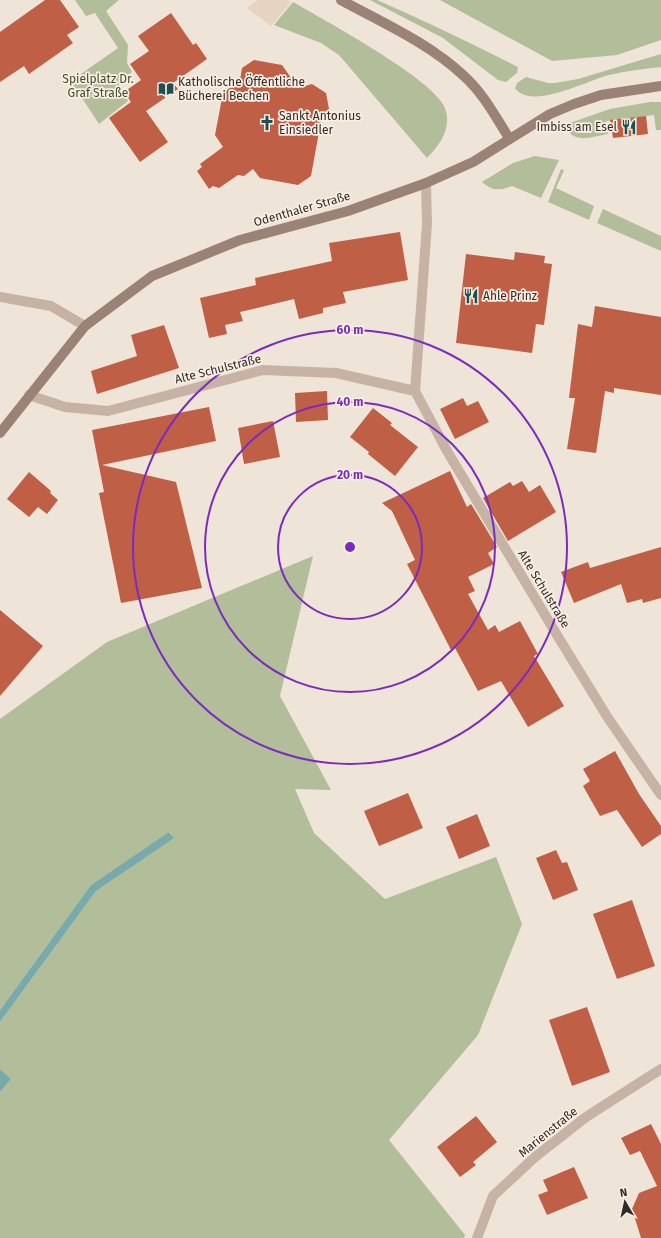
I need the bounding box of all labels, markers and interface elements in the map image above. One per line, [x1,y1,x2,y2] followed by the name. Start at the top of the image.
[62,72,134,100] park label: Spielplatz Dr. Graf Straße
[178,73,305,103] place label: Katholische Öffentliche Bücherei Bechen
[157,80,175,98] library icon: Katholische Öffentliche Bücherei Bechen
[279,109,361,137] place label: Sankt Antonius Einsiedler
[258,114,276,132] church icon: Sankt Antonius Einsiedler
[620,118,638,136] restaurant icon: Imbiss am Esel
[536,120,617,134] place label: Imbiss am Esel
[252,189,352,229] street label: Odenthaler Straße
[462,287,480,305] restaurant icon: Ahle Prinz
[483,289,537,303] place label: Ahle Prinz
[337,323,363,337] text: 60 m
[173,352,263,386] street label: Alte Schulstraße
[337,395,363,409] text: 40 m
[337,468,363,482] text: 20 m
[343,540,357,554] centre of rings
[515,548,573,630] street label: Alte Schulstraße
[516,1104,580,1160] street label: Marienstraße
[605,1182,645,1222] north arrow
[619,1186,628,1200] text: N

